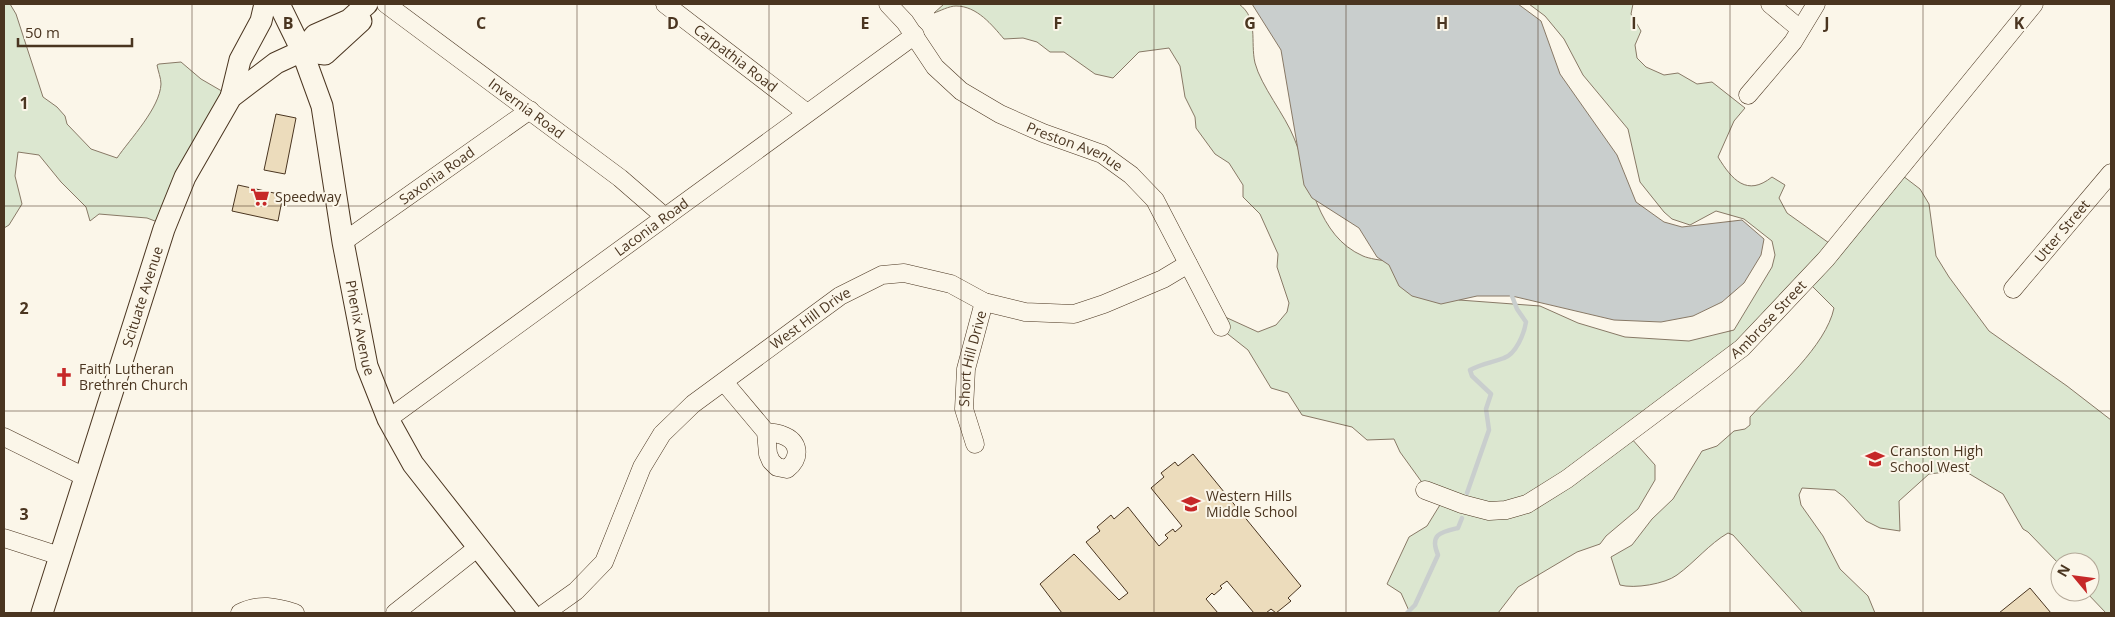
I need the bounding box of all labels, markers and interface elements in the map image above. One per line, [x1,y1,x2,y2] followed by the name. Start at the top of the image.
[283,12,293,34] text: B
[476,12,486,34] text: C
[667,12,679,34] text: D
[861,12,870,34] text: E
[1054,12,1062,34] text: F
[1244,12,1256,34] text: G
[1436,12,1448,34] text: H
[1631,12,1637,34] text: I
[1822,12,1830,34] text: J
[2014,12,2025,34] text: K
[18,15,131,47] scale bar
[690,20,782,96] street label: Carpathia Road
[25,22,60,42] text: 50 m
[485,74,569,143] street label: Invernia Road
[19,92,29,114] text: 1
[1024,117,1127,175] street label: Preston Avenue
[395,142,478,208] street label: Saxonia Road
[249,186,271,208] supermarket icon: Speedway
[275,187,342,206] place label: Speedway
[610,193,692,260] street label: Laconia Road
[2030,195,2094,266] street label: Utter Street
[117,244,167,349] street label: Scituate Avenue
[1726,276,1810,362] street label: Ambrose Street
[342,279,380,378] street label: Phenix Avenue
[766,282,854,353] street label: West Hill Drive
[19,297,29,319] text: 2
[954,308,990,407] street label: Short Hill Drive
[79,359,188,394] place label: Faith Lutheran Brethren Church
[53,366,75,388] church icon: Faith Lutheran Brethren Church
[1890,441,1983,476] place label: Cranston High School West
[1864,448,1886,470] school or university icon: Cranston High School West
[1206,486,1298,521] place label: Western Hills Middle School
[1180,493,1202,515] school or university icon: Western Hills Middle School
[19,503,29,525] text: 3
[2050,552,2100,602] north arrow
[2052,561,2074,580] text: N

